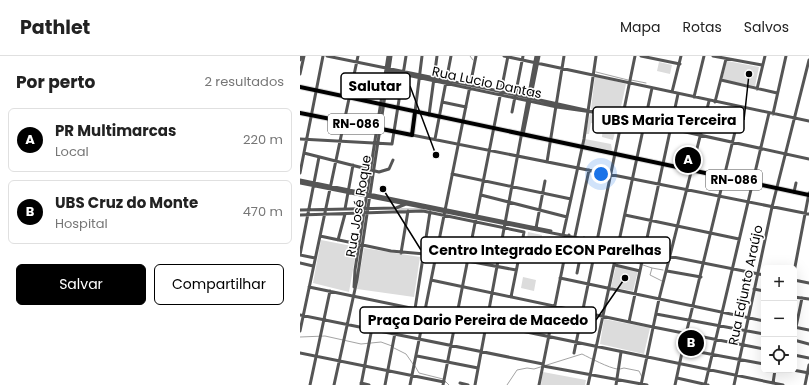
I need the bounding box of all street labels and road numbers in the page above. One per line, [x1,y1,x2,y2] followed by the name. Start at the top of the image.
[430,62,544,103] street label: Rua Lucio Dantas
[328,114,384,134] road number: RN-086
[341,154,376,259] street label: Rua José Roque
[706,170,762,190] road number: RN-086
[723,223,768,347] street label: Rua Edjunto Araújo

